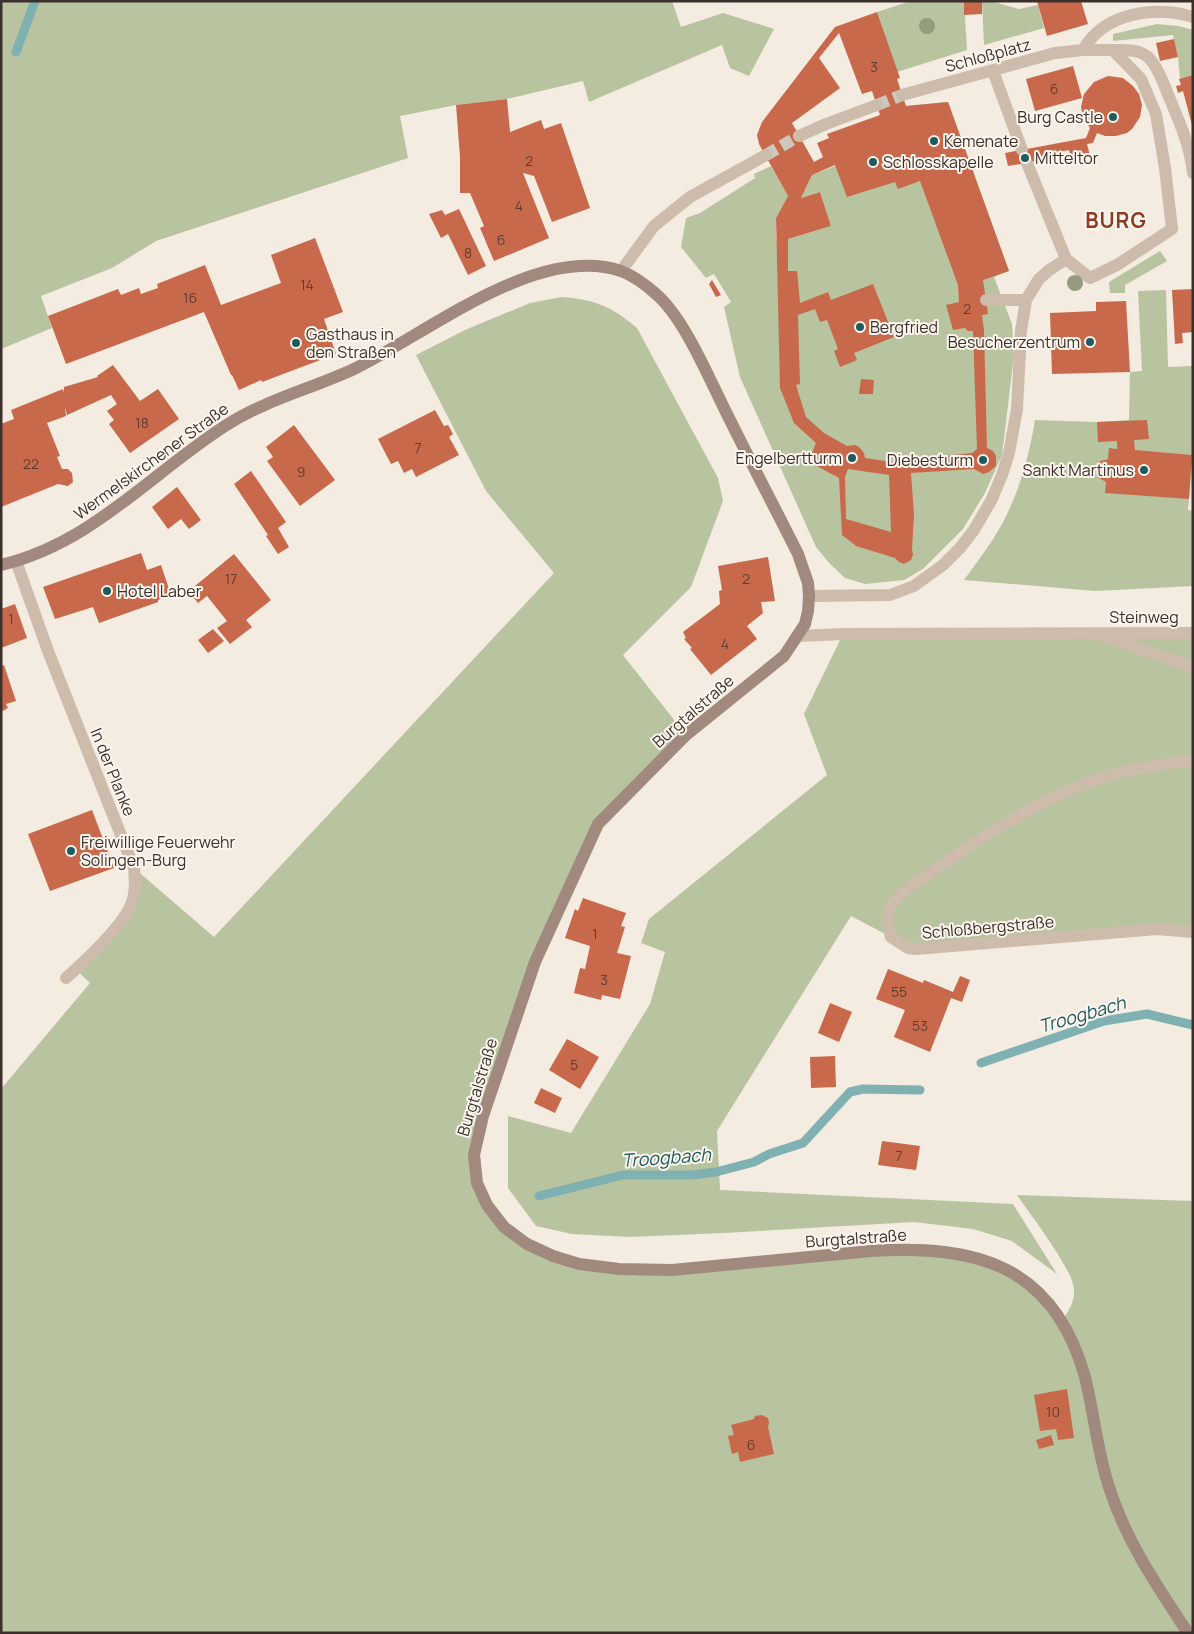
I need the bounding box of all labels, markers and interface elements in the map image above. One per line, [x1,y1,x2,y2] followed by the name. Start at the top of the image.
[943,33,1033,77] street label: Schloßplatz
[870,57,878,76] house number: 3
[1050,79,1058,98] house number: 6
[1017,106,1103,128] place label: Burg Castle
[1107,111,1119,123] marker: Burg Castle
[944,130,1018,152] place label: Kemenate
[928,135,940,147] marker: Kemenate
[1035,147,1099,169] place label: Mitteltor
[525,151,533,170] house number: 2
[883,151,994,173] place label: Schlosskapelle
[1019,152,1031,164] marker: Mitteltor
[867,156,879,168] marker: Schlosskapelle
[515,196,523,215] house number: 4
[1085,206,1147,234] district label: BURG
[497,230,505,249] house number: 6
[464,243,472,262] house number: 8
[300,275,314,294] house number: 14
[183,288,197,307] house number: 16
[963,299,971,318] house number: 2
[870,316,938,338] place label: Bergfried
[854,321,866,333] marker: Bergfried
[306,323,396,363] place label: Gasthaus in den Straßen
[948,331,1080,353] place label: Besucherzentrum
[1084,336,1096,348] marker: Besucherzentrum
[290,337,302,349] marker: Gasthaus in den Straßen
[69,397,233,525] street label: Wermelskirchener Straße
[135,413,149,432] house number: 18
[414,438,422,457] house number: 7
[736,447,842,469] place label: Engelbertturm
[887,449,973,471] place label: Diebesturm
[846,452,858,464] marker: Engelbertturm
[23,454,39,473] house number: 22
[977,454,989,466] marker: Diebesturm
[1023,459,1134,481] place label: Sankt Martinus
[297,462,305,481] house number: 9
[1138,464,1150,476] marker: Sankt Martinus
[225,569,237,588] house number: 17
[742,569,750,588] house number: 2
[117,580,202,602] place label: Hotel Laber
[101,585,113,597] marker: Hotel Laber
[1109,606,1179,628] street label: Steinweg
[8,609,14,628] house number: 1
[721,634,729,653] house number: 4
[648,669,738,753] street label: Burgtalstraße
[85,725,141,819] street label: In der Planke
[81,831,236,871] place label: Freiwillige Feuerwehr Solingen-Burg
[65,845,77,857] marker: Freiwillige Feuerwehr Solingen-Burg
[921,910,1055,944] street label: Schloßbergstraße
[592,924,598,943] house number: 1
[600,970,608,989] house number: 3
[891,982,907,1001] house number: 55
[1036,990,1130,1038] water label: Troogbach
[912,1016,928,1035] house number: 53
[452,1035,502,1139] street label: Burgtalstraße
[570,1055,578,1074] house number: 5
[621,1142,713,1172] water label: Troogbach
[895,1146,903,1165] house number: 7
[805,1223,907,1253] street label: Burgtalstraße
[1046,1402,1060,1421] house number: 10
[747,1435,755,1454] house number: 6

